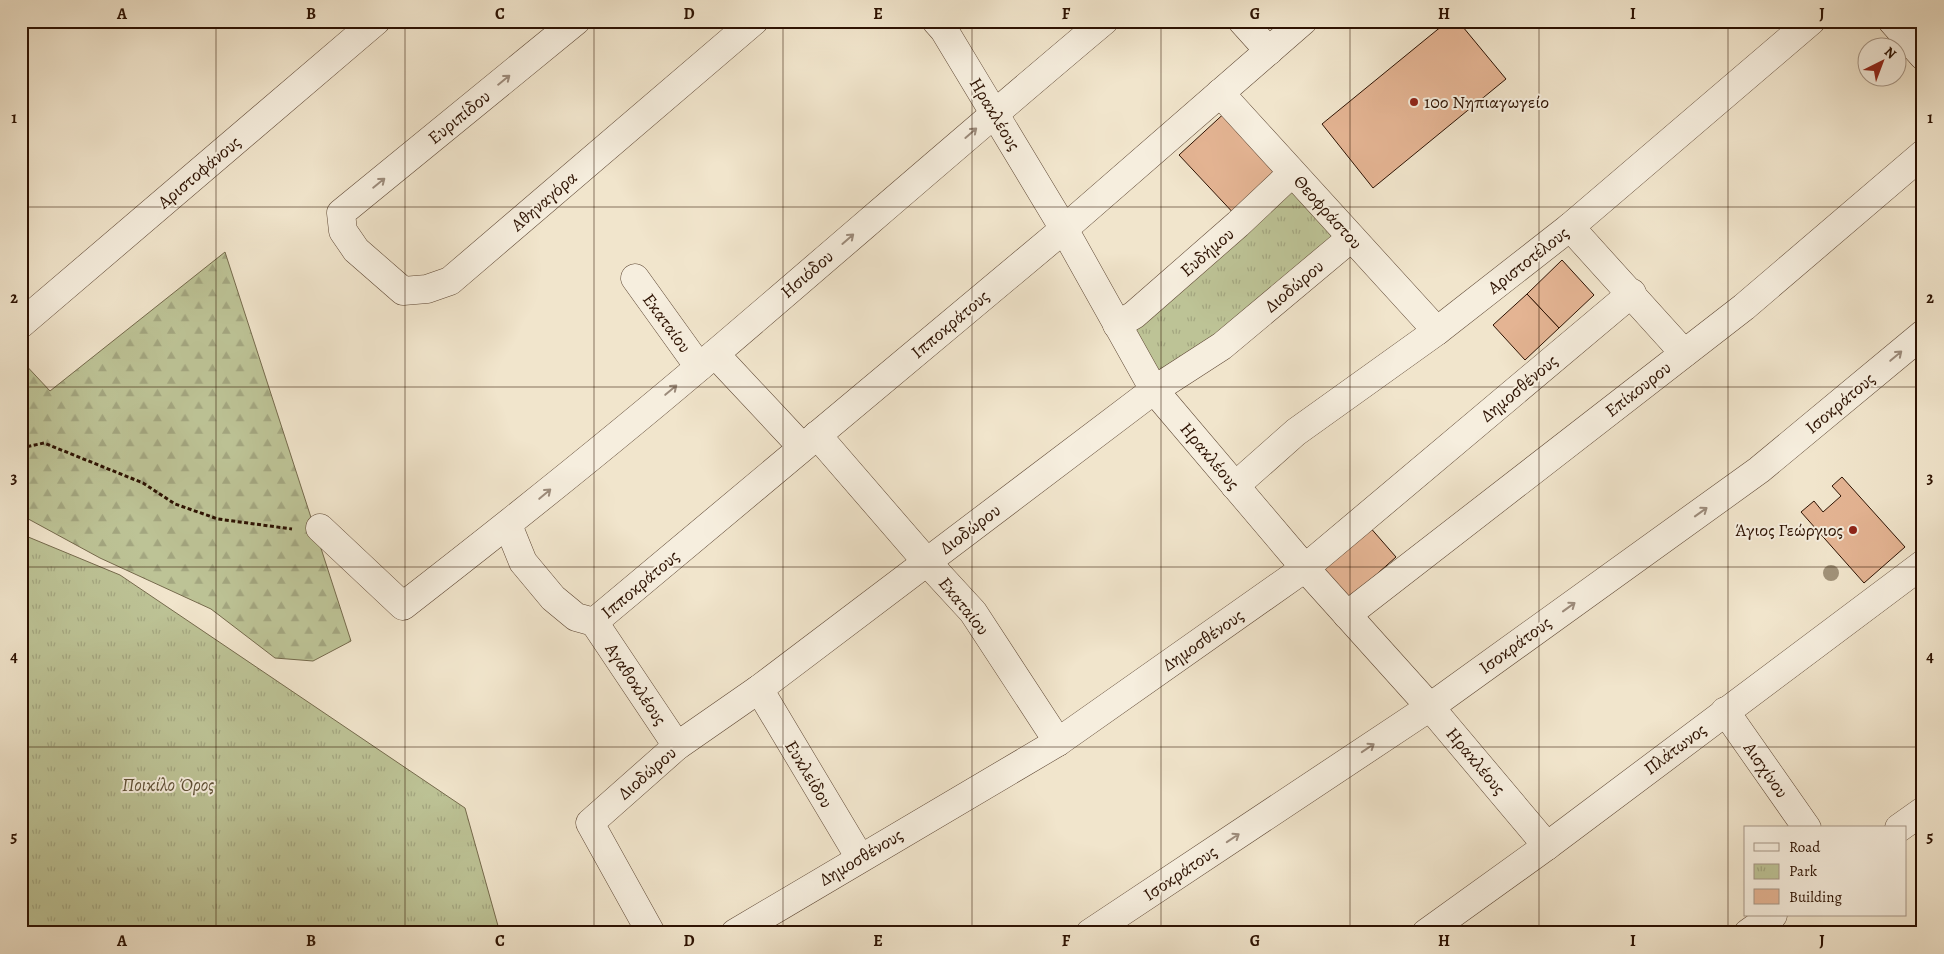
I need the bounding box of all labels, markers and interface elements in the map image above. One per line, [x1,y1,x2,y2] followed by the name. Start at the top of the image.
[116,3,128,25] text: A
[306,3,316,25] text: B
[495,3,505,25] text: C
[683,3,695,25] text: D
[873,3,883,25] text: E
[1062,3,1071,25] text: F
[1250,3,1260,25] text: G
[1438,3,1450,25] text: H
[1630,3,1636,25] text: I
[1819,3,1825,25] text: J
[1856,38,1906,88] north arrow
[1880,42,1901,63] text: N
[964,73,1026,155] street label: Ηρακλέους
[498,74,511,85] one-way arrow
[423,84,495,150] street label: Ευριπίδου
[1424,90,1549,114] place label: 10ο Νηπιαγωγείο
[1408,96,1420,108] marker: 10ο Νηπιαγωγείο
[11,107,17,129] text: 1
[1927,107,1933,129] text: 1
[964,127,977,139] one-way arrow
[152,130,246,214] street label: Αριστοφάνους
[505,165,583,237] street label: Αθηναγόρα
[1288,170,1368,254] street label: Θεοφράστου
[372,177,385,188] one-way arrow
[1482,221,1574,300] street label: Αριστοτέλους
[1175,222,1239,282] street label: Ευδήμου
[841,234,854,245] one-way arrow
[776,244,838,304] street label: Ησιόδου
[1259,254,1329,318] street label: Διοδώρου
[906,284,994,364] street label: Ιπποκράτους
[10,287,18,309] text: 2
[1926,287,1934,309] text: 2
[637,288,697,358] street label: Εκαταίου
[1475,349,1563,427] street label: Δημοσθένους
[1889,350,1902,361] one-way arrow
[1600,356,1676,422] street label: Επίκουρου
[1800,367,1880,439] street label: Ισοκράτους
[664,385,677,396] one-way arrow
[1175,417,1245,495] street label: Ηρακλέους
[11,467,18,489] text: 3
[1927,467,1934,489] text: 3
[539,488,552,499] one-way arrow
[935,498,1005,560] street label: Διοδώρου
[1694,507,1708,517] one-way arrow
[1735,518,1843,542] place label: Άγιος Γεώργιος
[1847,524,1859,536] marker: Άγιος Γεώργιος
[596,544,684,624] street label: Ιπποκράτους
[933,572,995,640] street label: Εκαταίου
[1562,602,1576,612] one-way arrow
[1158,603,1248,677] street label: Δημοσθένους
[1474,611,1556,679] street label: Ισοκράτους
[599,637,672,730] street label: Αγαθοκλέους
[10,646,18,668] text: 4
[1926,646,1934,668] text: 4
[1639,718,1711,780] street label: Πλάτωνος
[1441,722,1511,800] street label: Ηρακλέους
[779,736,839,812] street label: Ευκλείδου
[1738,736,1794,803] street label: Αισχίνου
[613,741,681,805] street label: Διοδώρου
[1361,743,1375,753] one-way arrow
[122,773,214,797] park label: Ποικίλο Όρος
[815,823,907,891] street label: Δημοσθένους
[11,826,18,848] text: 5
[1744,826,1906,916] legend
[1927,826,1934,848] text: 5
[1226,833,1240,843] one-way arrow
[1789,837,1821,857] text: Road
[1139,840,1221,906] street label: Ισοκράτους
[1789,861,1818,881] text: Park
[1789,887,1842,907] text: Building
[116,930,128,952] text: A
[306,930,316,952] text: B
[495,930,505,952] text: C
[683,930,695,952] text: D
[873,930,883,952] text: E
[1062,930,1071,952] text: F
[1250,930,1260,952] text: G
[1438,930,1450,952] text: H
[1630,930,1636,952] text: I
[1819,930,1825,952] text: J

